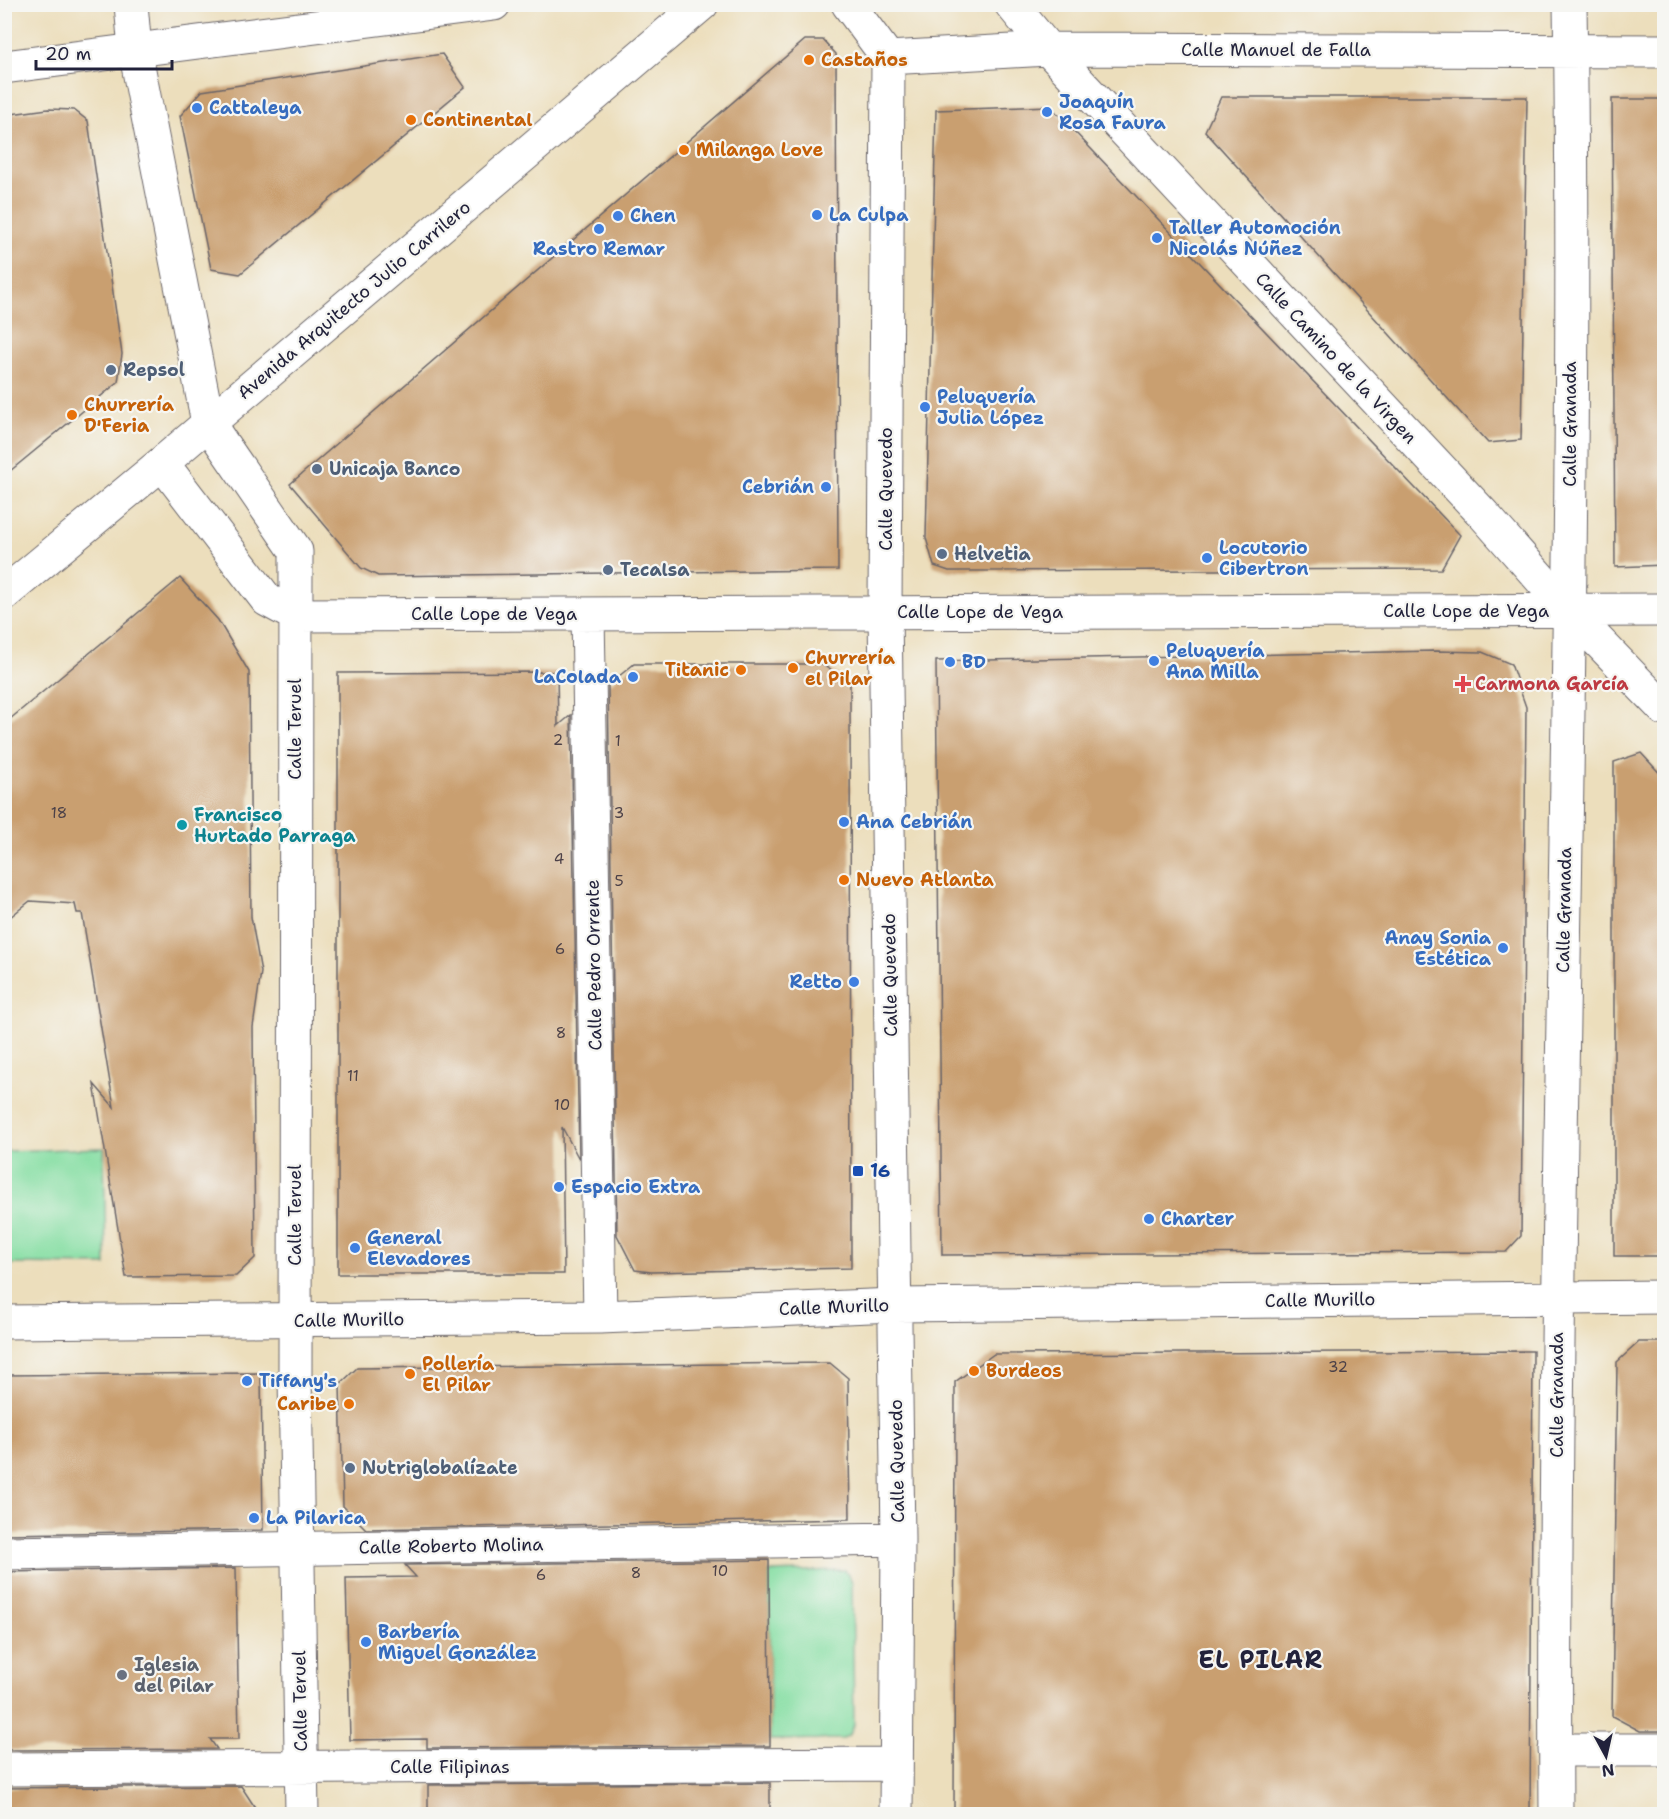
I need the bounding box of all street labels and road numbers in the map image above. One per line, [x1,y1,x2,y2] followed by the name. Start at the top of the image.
[1181,38,1371,62] street label: Calle Manuel de Falla
[232,195,476,405] street label: Avenida Arquitecto Julio Carrilero
[1250,267,1422,449] street label: Calle Camino de la Virgen
[1558,361,1582,487] street label: Calle Granada
[874,427,898,551] street label: Calle Quevedo
[1383,599,1549,623] street label: Calle Lope de Vega
[897,600,1063,624] street label: Calle Lope de Vega
[411,602,577,626] street label: Calle Lope de Vega
[283,678,307,780] street label: Calle Teruel
[1551,847,1577,973] street label: Calle Granada
[581,879,607,1051] street label: Calle Pedro Orrente
[877,913,903,1037] street label: Calle Quevedo
[283,1164,307,1266] street label: Calle Teruel
[1265,1287,1375,1313] street label: Calle Murillo
[778,1293,890,1321] street label: Calle Murillo
[294,1307,404,1333] street label: Calle Murillo
[1545,1332,1569,1458] street label: Calle Granada
[884,1399,910,1523] street label: Calle Quevedo
[359,1532,543,1560] street label: Calle Roberto Molina
[287,1650,313,1752] street label: Calle Teruel
[390,1755,510,1779] street label: Calle Filipinas

